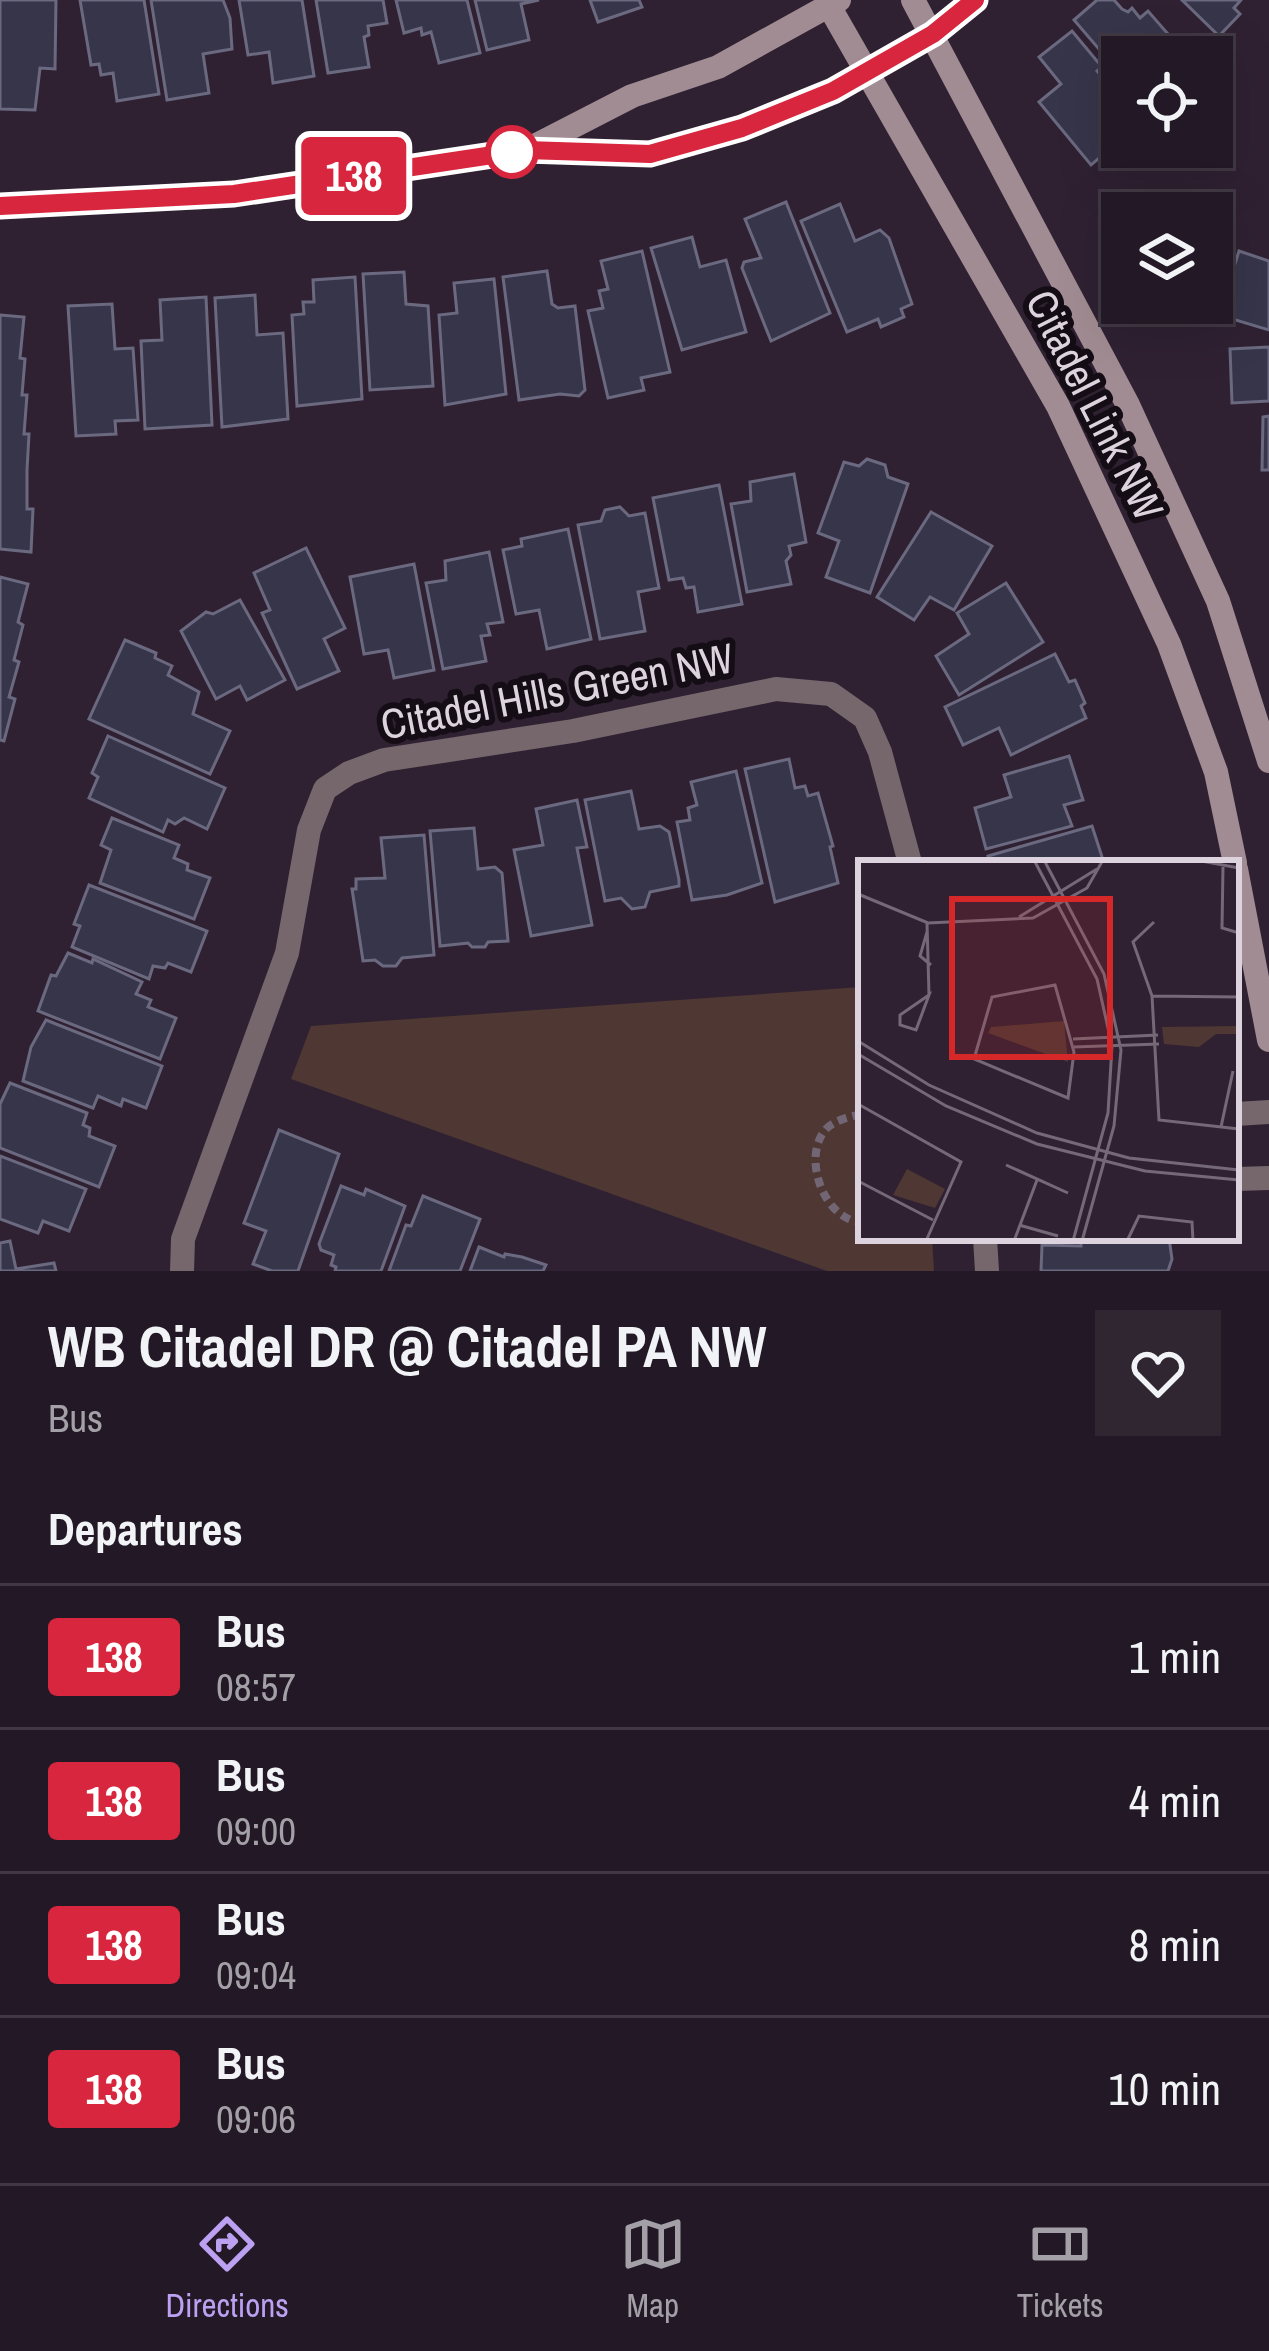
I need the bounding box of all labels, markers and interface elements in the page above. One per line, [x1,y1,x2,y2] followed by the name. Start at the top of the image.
[1101,36,1233,324] map controls
[1101,36,1233,168] button: locate
[487,127,537,177] unlabelled marker
[285,137,423,215] line badge: 138
[325,148,383,204] text: 138
[1101,192,1233,324] button: layers
[1013,281,1177,530] street label: Citadel Link NW
[376,629,738,753] street label: Citadel Hills Green NW
[858,860,1239,1241] inset map
[48,1308,766,1385] text: WB Citadel DR @ Citadel PA NW
[1095,1310,1221,1436] button: heart
[48,1392,103,1444] text: Bus
[48,1498,243,1559] text: Departures
[216,1600,286,1661] text: Bus
[1129,1626,1221,1687] text: 1 min
[85,1629,143,1685] text: 138
[216,1661,296,1713] text: 08:57
[216,1744,286,1805] text: Bus
[1129,1770,1221,1831] text: 4 min
[85,1773,143,1829] text: 138
[216,1805,296,1857] text: 09:00
[216,1888,286,1949] text: Bus
[1129,1914,1221,1975] text: 8 min
[85,1917,143,1973] text: 138
[216,1949,296,2001] text: 09:04
[216,2032,286,2093] text: Bus
[1108,2058,1221,2119] text: 10 min
[85,2061,143,2117] text: 138
[216,2093,296,2145] text: 09:06
[166,2211,289,2327] tab: Directions
[620,2211,686,2327] tab: Map
[1017,2211,1103,2327] tab: Tickets

